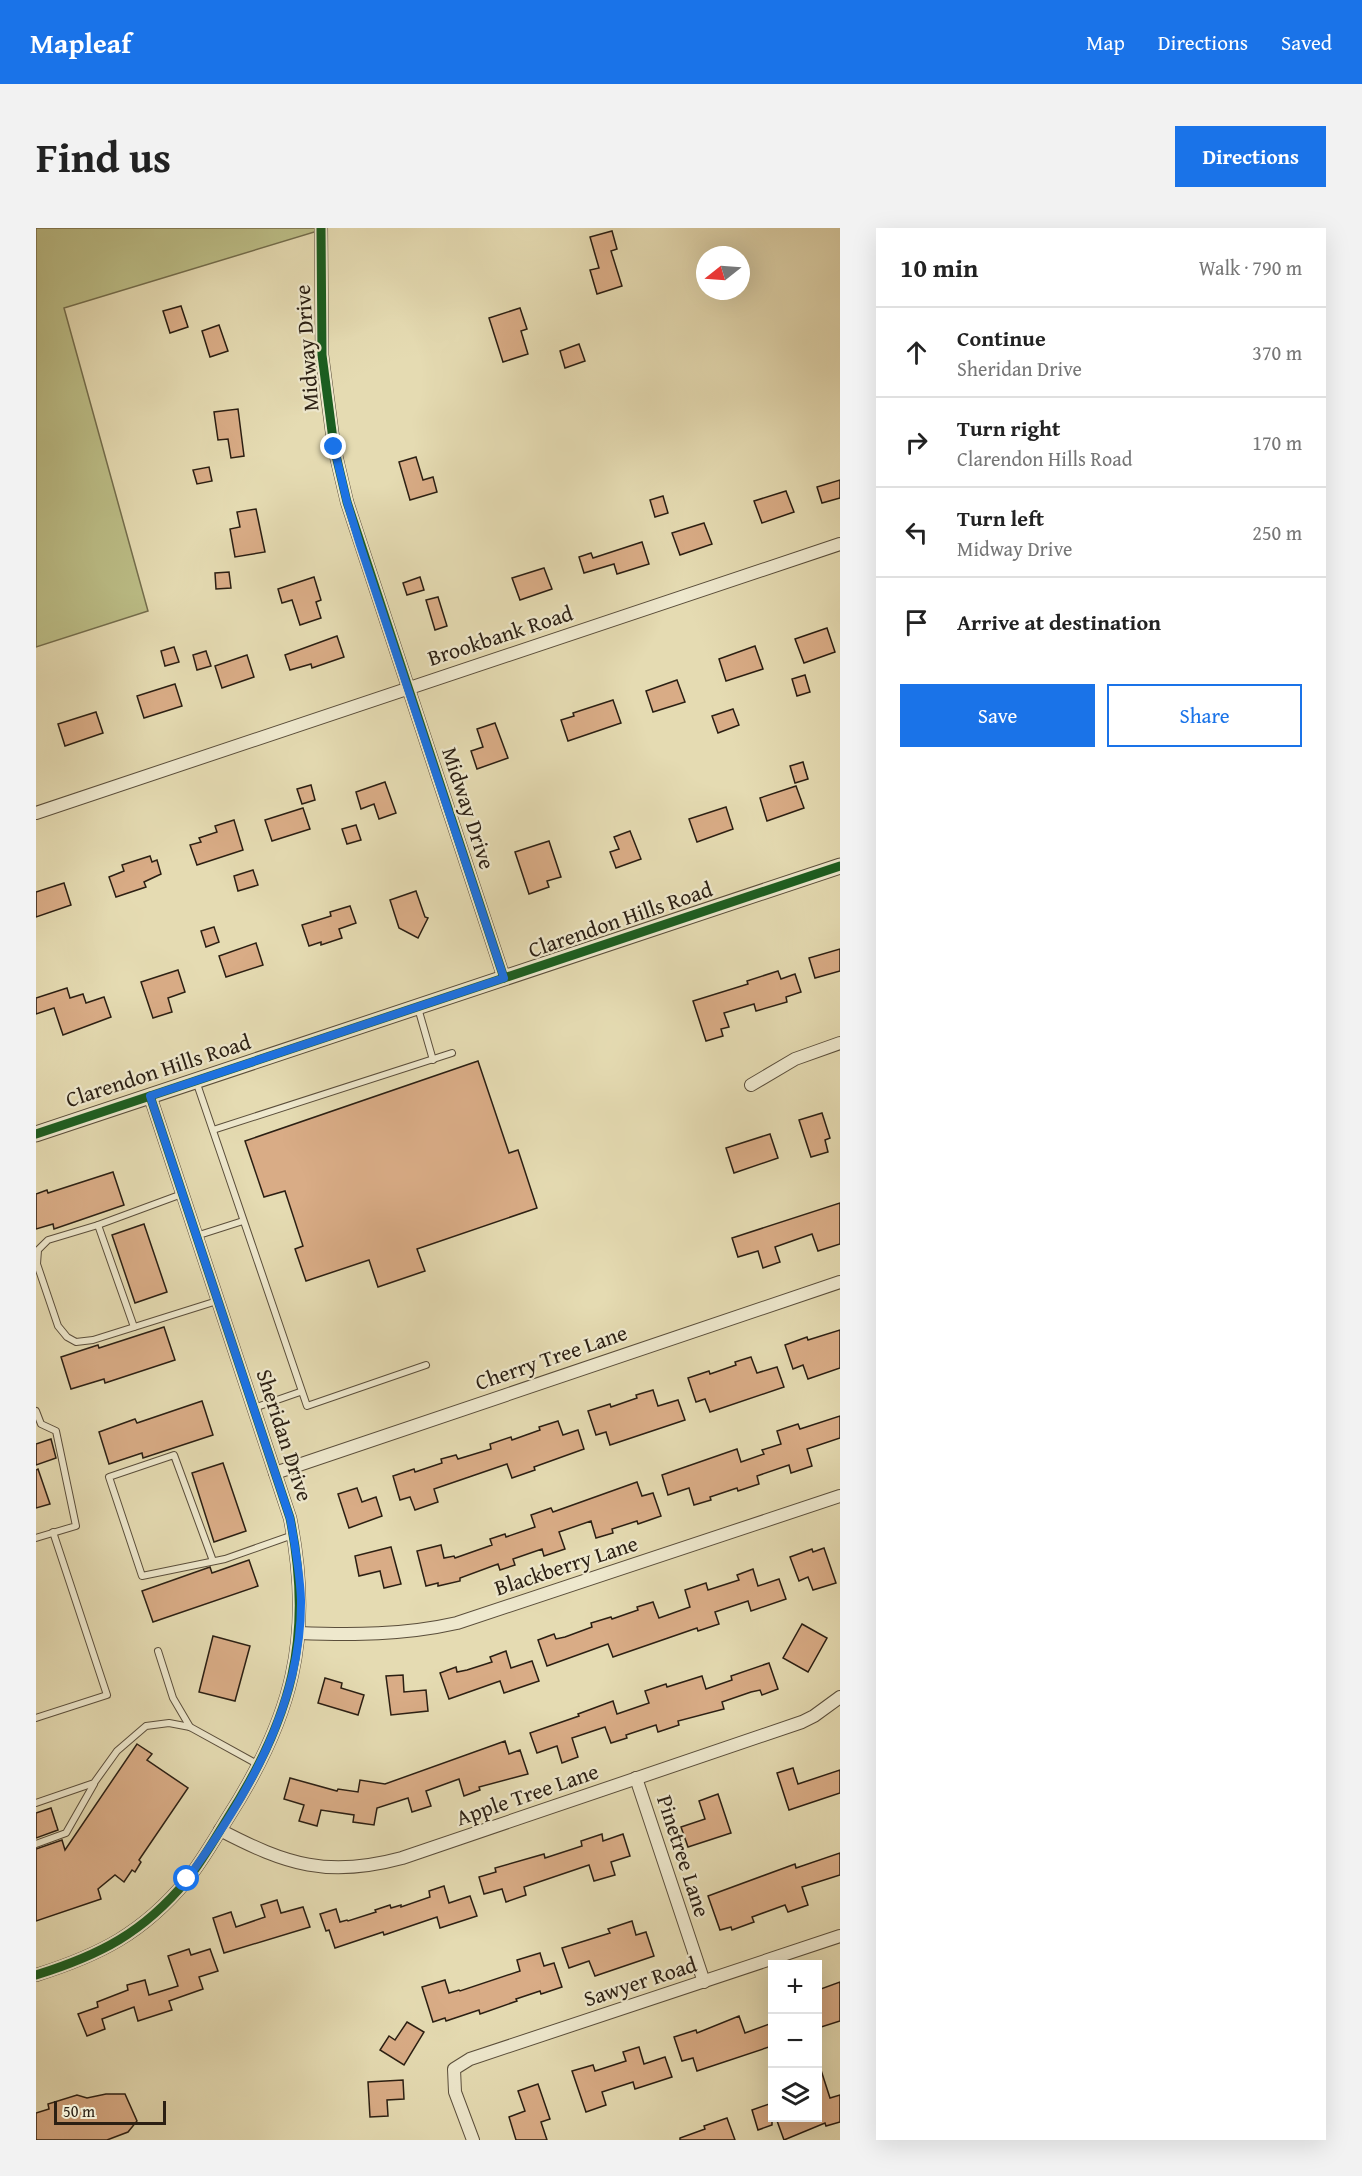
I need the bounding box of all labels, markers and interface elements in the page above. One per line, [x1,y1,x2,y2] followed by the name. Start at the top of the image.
[30,22,131,63] text: Mapleaf
[1086,27,1125,58] text: Map
[1158,27,1248,58] text: Directions
[1281,27,1332,58] text: Saved
[36,126,171,187] text: Find us
[1175,126,1326,187] button: Directions
[696,246,750,300] north arrow
[900,248,978,287] text: 10 min
[1199,253,1302,282] text: Walk · 790 m
[286,284,326,412] street label: Midway Drive
[957,322,1046,354] text: Continue
[900,336,933,369] icon: ahead
[1252,338,1302,367] text: 370 m
[957,354,1082,383] text: Sheridan Drive
[957,412,1060,444] text: Turn right
[900,426,933,459] icon: right
[1252,428,1302,457] text: 170 m
[320,433,346,459] route end
[957,444,1132,473] text: Clarendon Hills Road
[957,502,1044,534] text: Turn left
[900,516,933,549] icon: left
[1252,518,1302,547] text: 250 m
[957,534,1072,563] text: Midway Drive
[423,596,577,674] street label: Brookbank Road
[900,606,933,639] icon: arrive
[957,606,1161,638] text: Arrive at destination
[900,684,1095,747] button: Save
[1107,684,1302,747] button: Share
[434,743,504,873] street label: Midway Drive
[524,872,717,966] street label: Clarendon Hills Road
[61,1025,255,1115] street label: Clarendon Hills Road
[471,1316,631,1398] street label: Cherry Tree Lane
[249,1365,321,1505] street label: Sheridan Drive
[490,1527,642,1603] street label: Blackberry Lane
[451,1755,603,1833] street label: Apple Tree Lane
[649,1791,719,1921] street label: Pinetree Lane
[173,1865,199,1891] route start
[579,1948,701,2014] street label: Sawyer Road
[768,1960,822,2122] map controls
[768,1960,822,2014] button: +
[768,2014,822,2068] button: −
[768,2068,822,2122] button: layers
[54,2098,166,2126] scale bar
[63,2099,95,2123] text: 50 m

